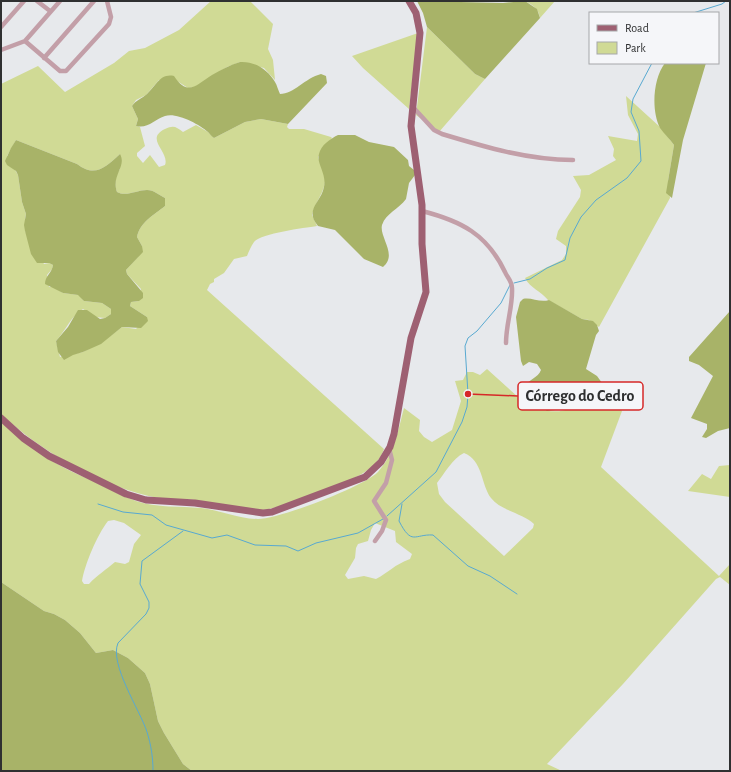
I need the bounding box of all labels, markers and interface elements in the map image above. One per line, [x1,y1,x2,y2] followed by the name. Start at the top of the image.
[589,12,719,64] legend
[625,22,649,34] text: Road
[625,42,646,54] text: Park
[518,382,643,410] callout: Córrego do Cedro
[526,388,634,404] text: Córrego do Cedro

